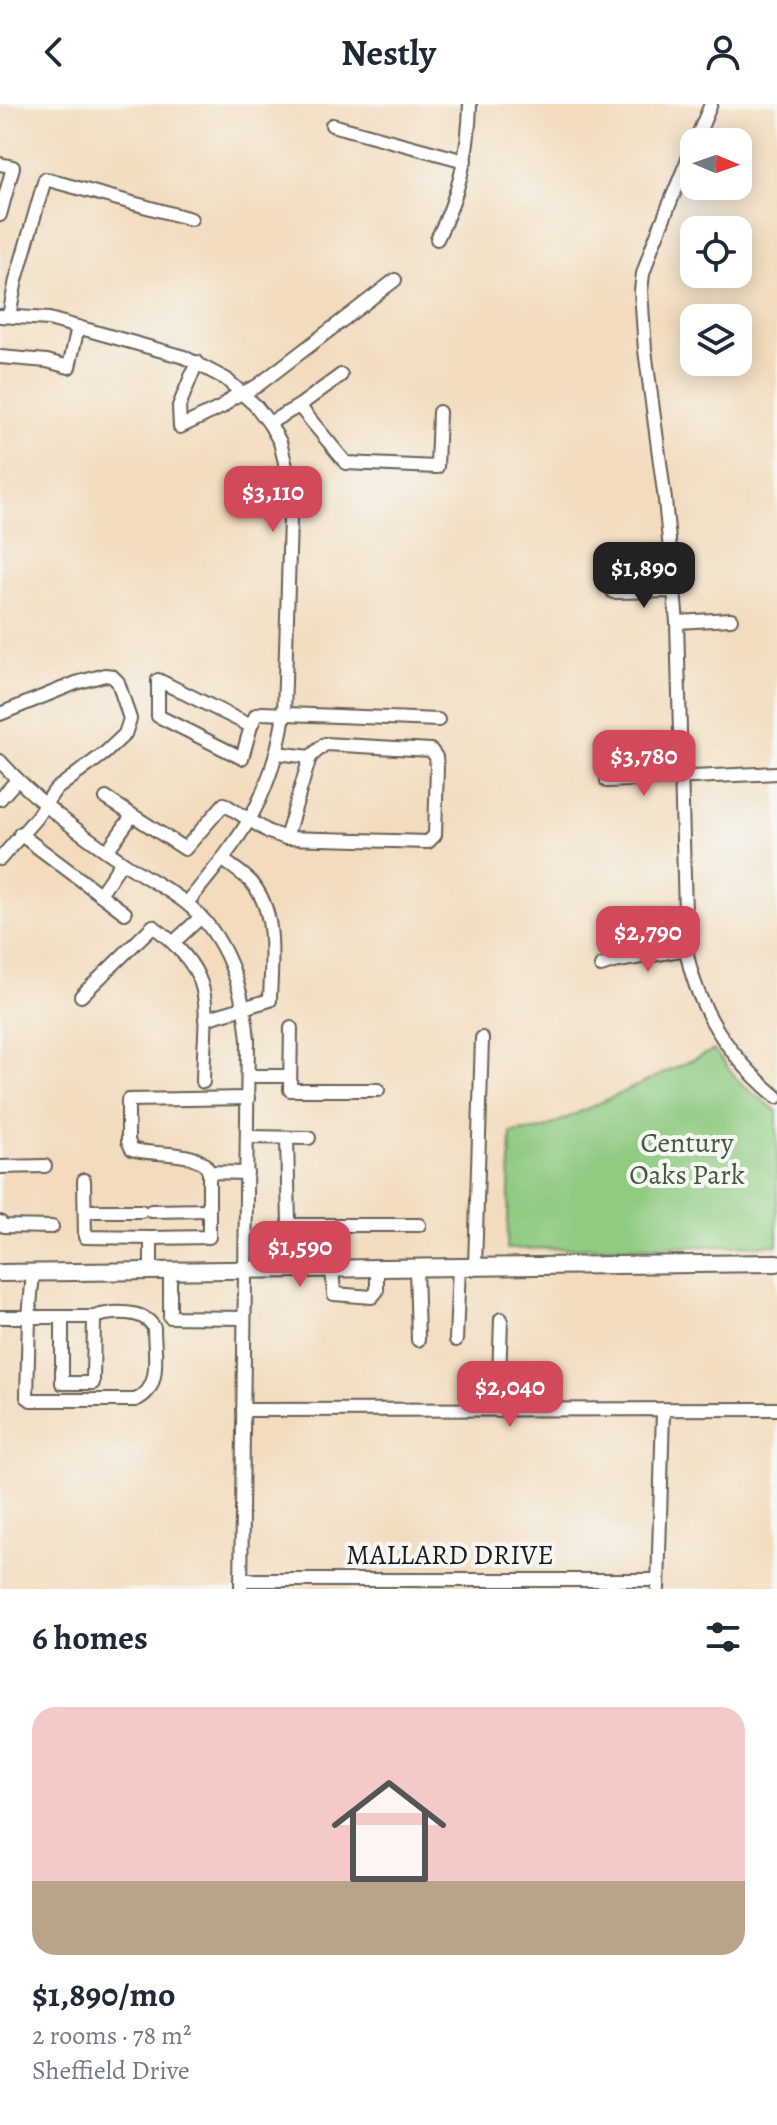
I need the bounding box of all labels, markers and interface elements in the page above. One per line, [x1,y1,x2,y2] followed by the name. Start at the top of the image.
[341,28,436,77] text: Nestly
[32,30,76,74] icon: back
[701,30,745,74] icon: person
[680,128,752,200] north arrow
[680,128,752,376] map controls
[680,216,752,288] button: locate
[680,304,752,376] button: layers
[208,466,338,534] pin: $3,110
[242,474,304,509] text: $3,110
[579,542,709,610] pin: $1,890
[611,550,677,585] text: $1,890
[579,730,709,798] pin: $3,780
[611,738,677,773] text: $3,780
[583,906,713,974] pin: $2,790
[614,914,682,949] text: $2,790
[629,1124,745,1194] park label: Century Oaks Park
[235,1221,365,1289] pin: $1,590
[268,1229,332,1264] text: $1,590
[445,1361,575,1429] pin: $2,040
[475,1369,545,1404] text: $2,040
[346,1536,554,1574] street label: MALLARD DRIVE
[32,1614,148,1661] text: 6 homes
[701,1615,745,1659] icon: filters
[317,1759,461,1903] icon: home
[32,1971,176,2018] text: $1,890/mo
[32,2018,191,2053] text: 2 rooms · 78 m²
[32,2053,190,2088] text: Sheffield Drive

